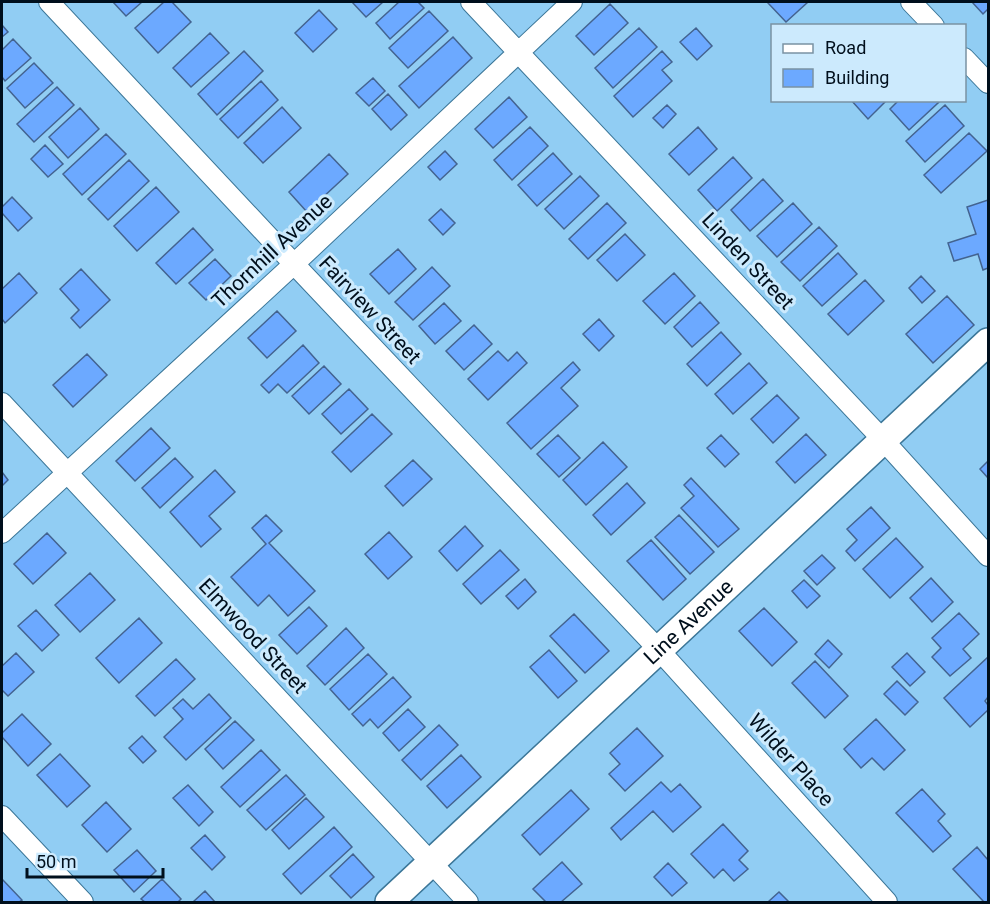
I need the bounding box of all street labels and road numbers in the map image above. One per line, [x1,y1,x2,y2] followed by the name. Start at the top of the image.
[207,189,337,313] street label: Thornhill Avenue
[697,208,799,314] street label: Linden Street
[314,251,426,369] street label: Fairview Street
[194,574,312,698] street label: Elmwood Street
[639,575,738,669] street label: Line Avenue
[743,709,839,811] street label: Wilder Place

